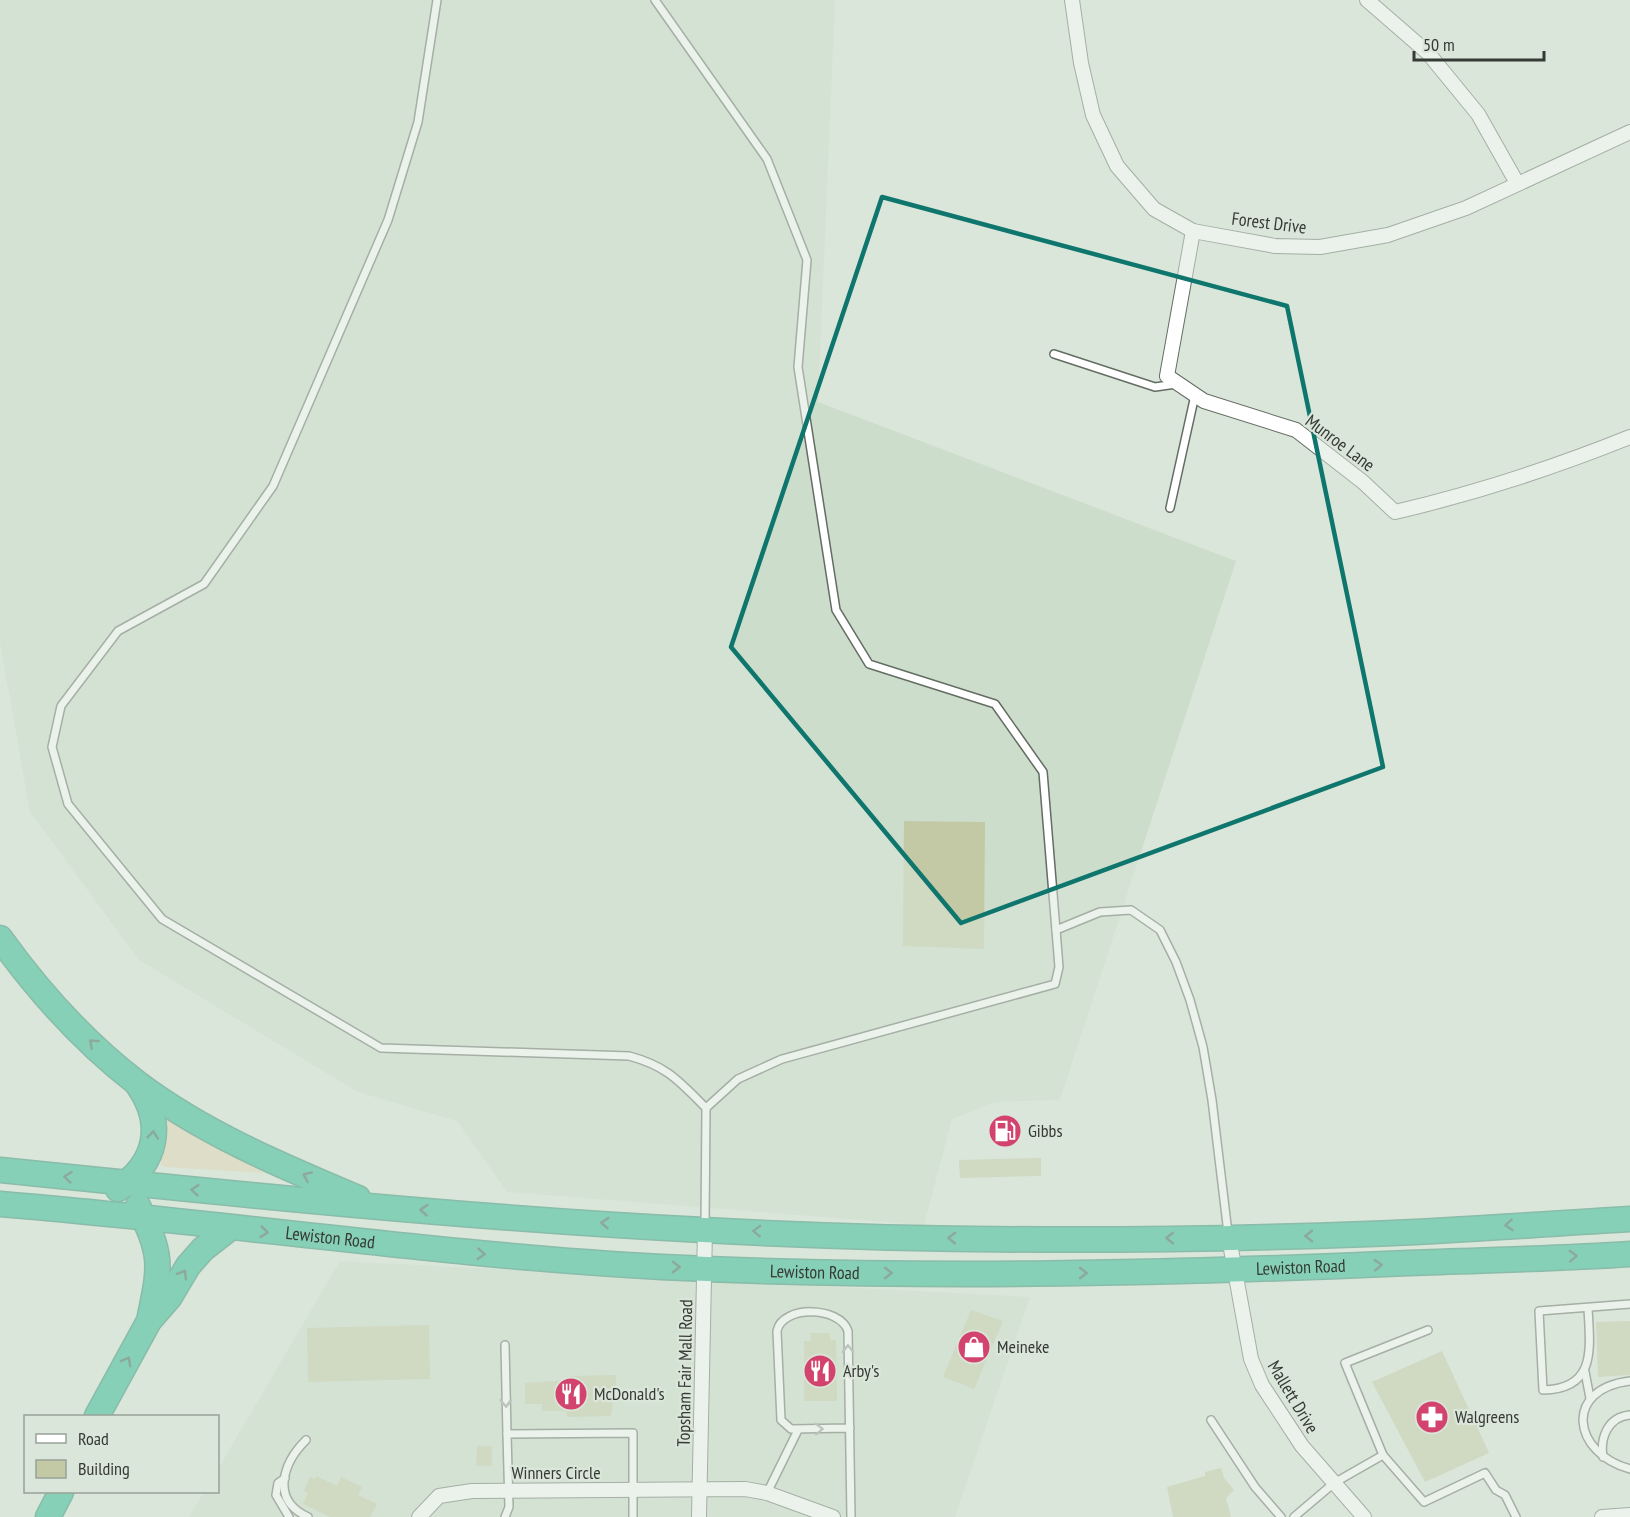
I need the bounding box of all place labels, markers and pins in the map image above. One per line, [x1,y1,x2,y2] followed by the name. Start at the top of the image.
[987,1113,1023,1149] fuel station icon: Gibbs
[1028,1119,1062,1142] place label: Gibbs
[956,1329,992,1365] shop icon: Meineke
[997,1335,1049,1358] place label: Meineke
[802,1353,838,1389] restaurant icon: Arby's
[843,1359,879,1382] place label: Arby's
[553,1376,589,1412] restaurant icon: McDonald's
[594,1382,665,1405] place label: McDonald's
[1414,1399,1450,1435] pharmacy icon: Walgreens
[1455,1405,1519,1428] place label: Walgreens

